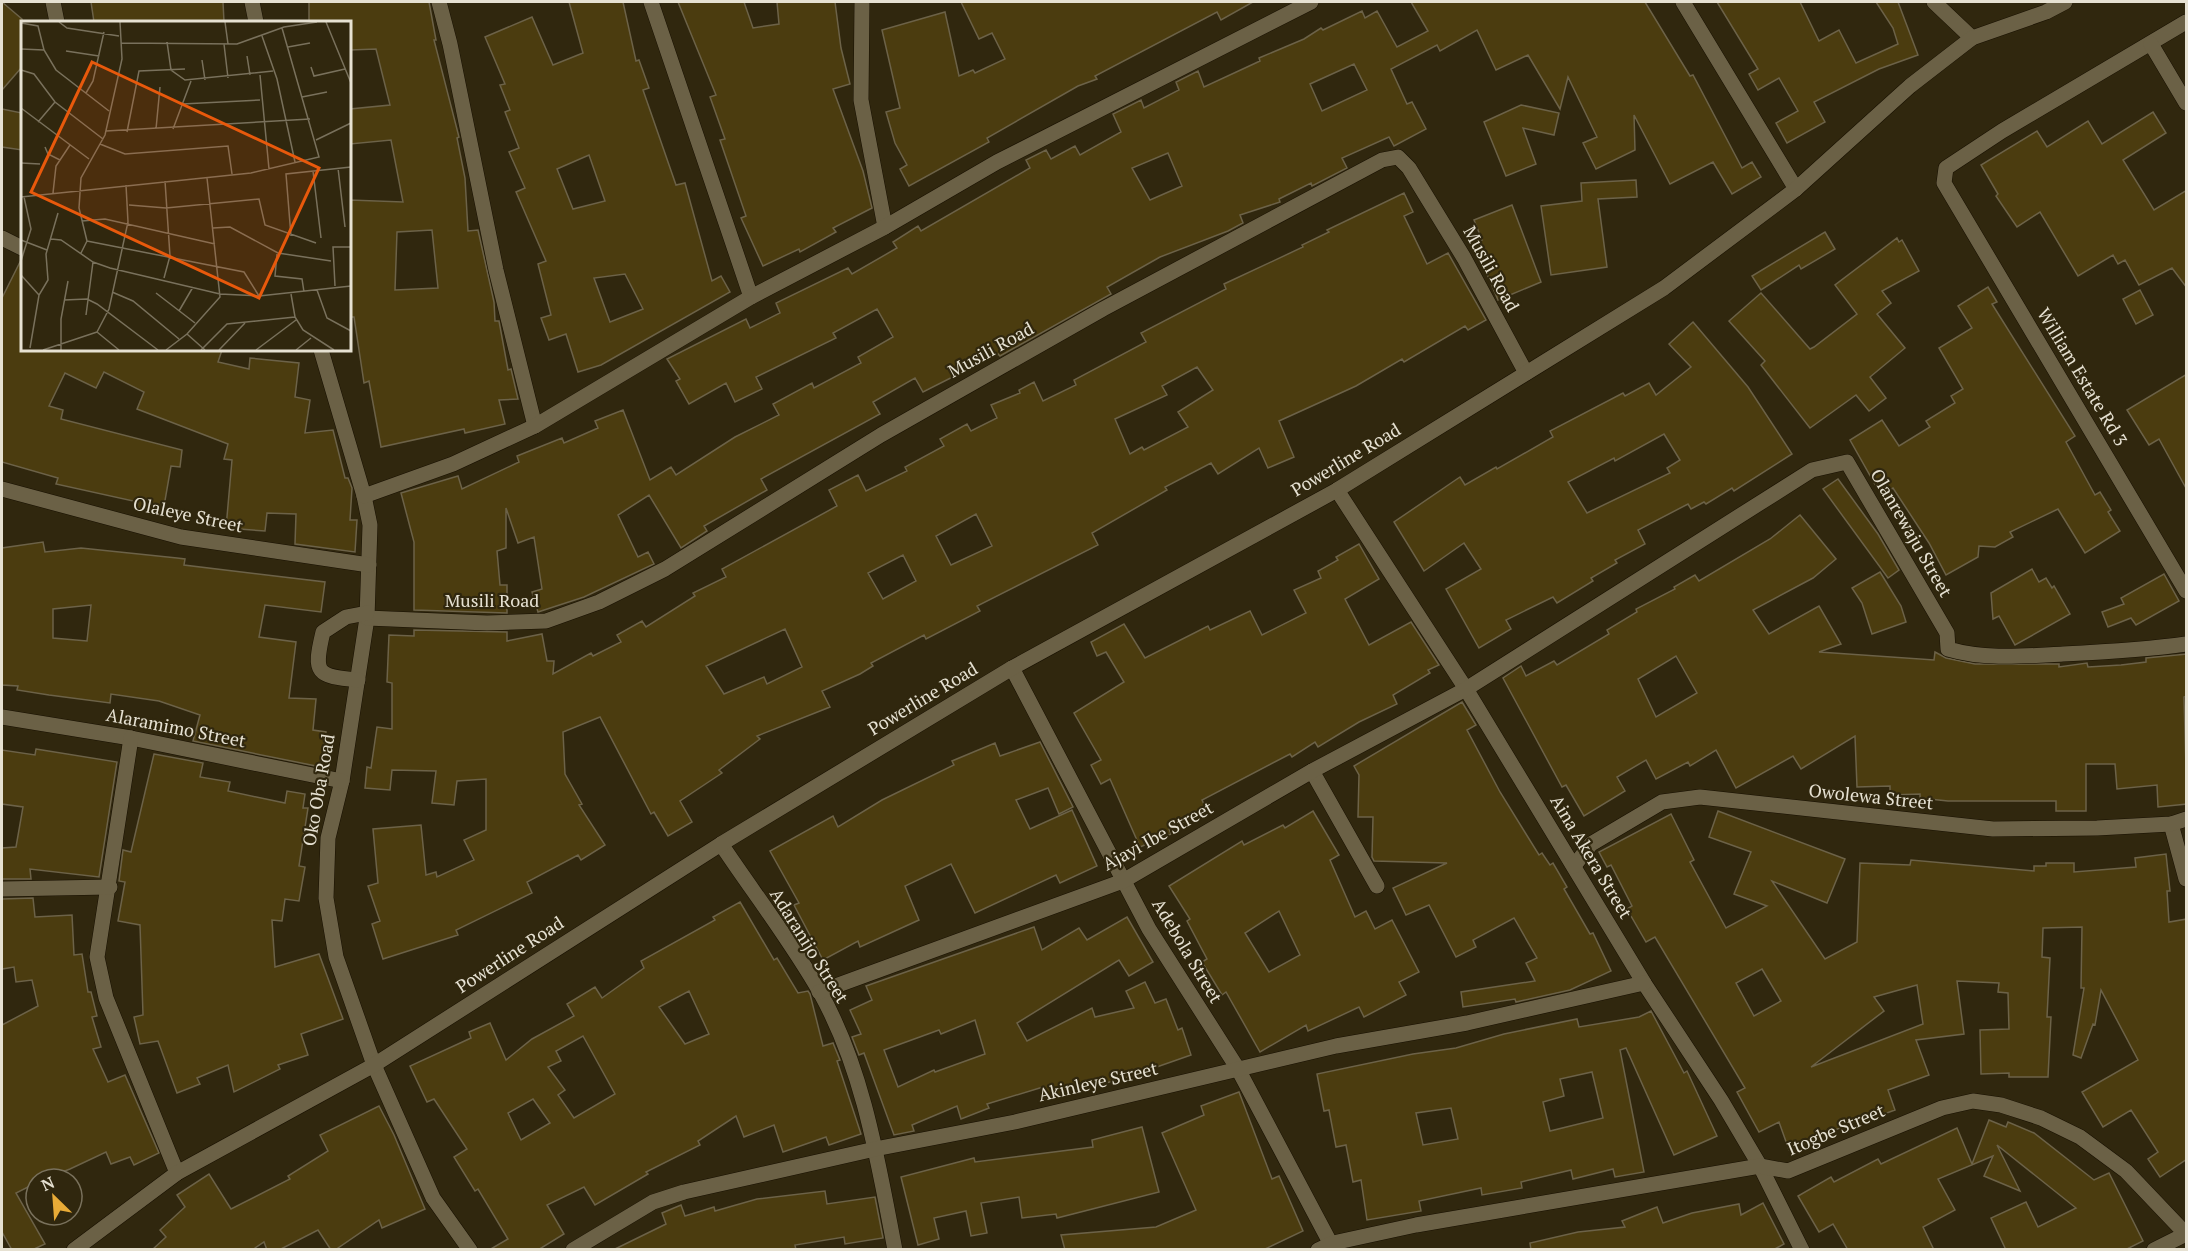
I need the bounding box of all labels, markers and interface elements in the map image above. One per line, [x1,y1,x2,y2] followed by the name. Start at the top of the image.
[21,21,351,351] inset map
[1458,221,1525,316] street label: Musili Road
[2032,303,2134,450] street label: William Estate Rd 3
[943,316,1038,383] street label: Musili Road
[1286,417,1405,501] street label: Powerline Road
[1865,464,1959,601] street label: Olanrewaju Street
[131,491,246,537] street label: Olaleye Street
[445,588,539,612] street label: Musili Road
[863,656,982,740] street label: Powerline Road
[104,702,248,752] street label: Alaramimo Street
[296,732,340,848] street label: Oko Oba Road
[1808,778,1935,815] street label: Owolewa Street
[1545,790,1638,923] street label: Aina Akera Street
[1098,795,1217,875] street label: Ajayi Ibe Street
[765,884,855,1008] street label: Adaranijo Street
[1147,894,1229,1008] street label: Adebola Street
[451,910,568,998] street label: Powerline Road
[1036,1056,1160,1106] street label: Akinleye Street
[1783,1098,1888,1160] street label: Itogbe Street
[24,1167,84,1227] north arrow
[38,1171,58,1196] text: N

